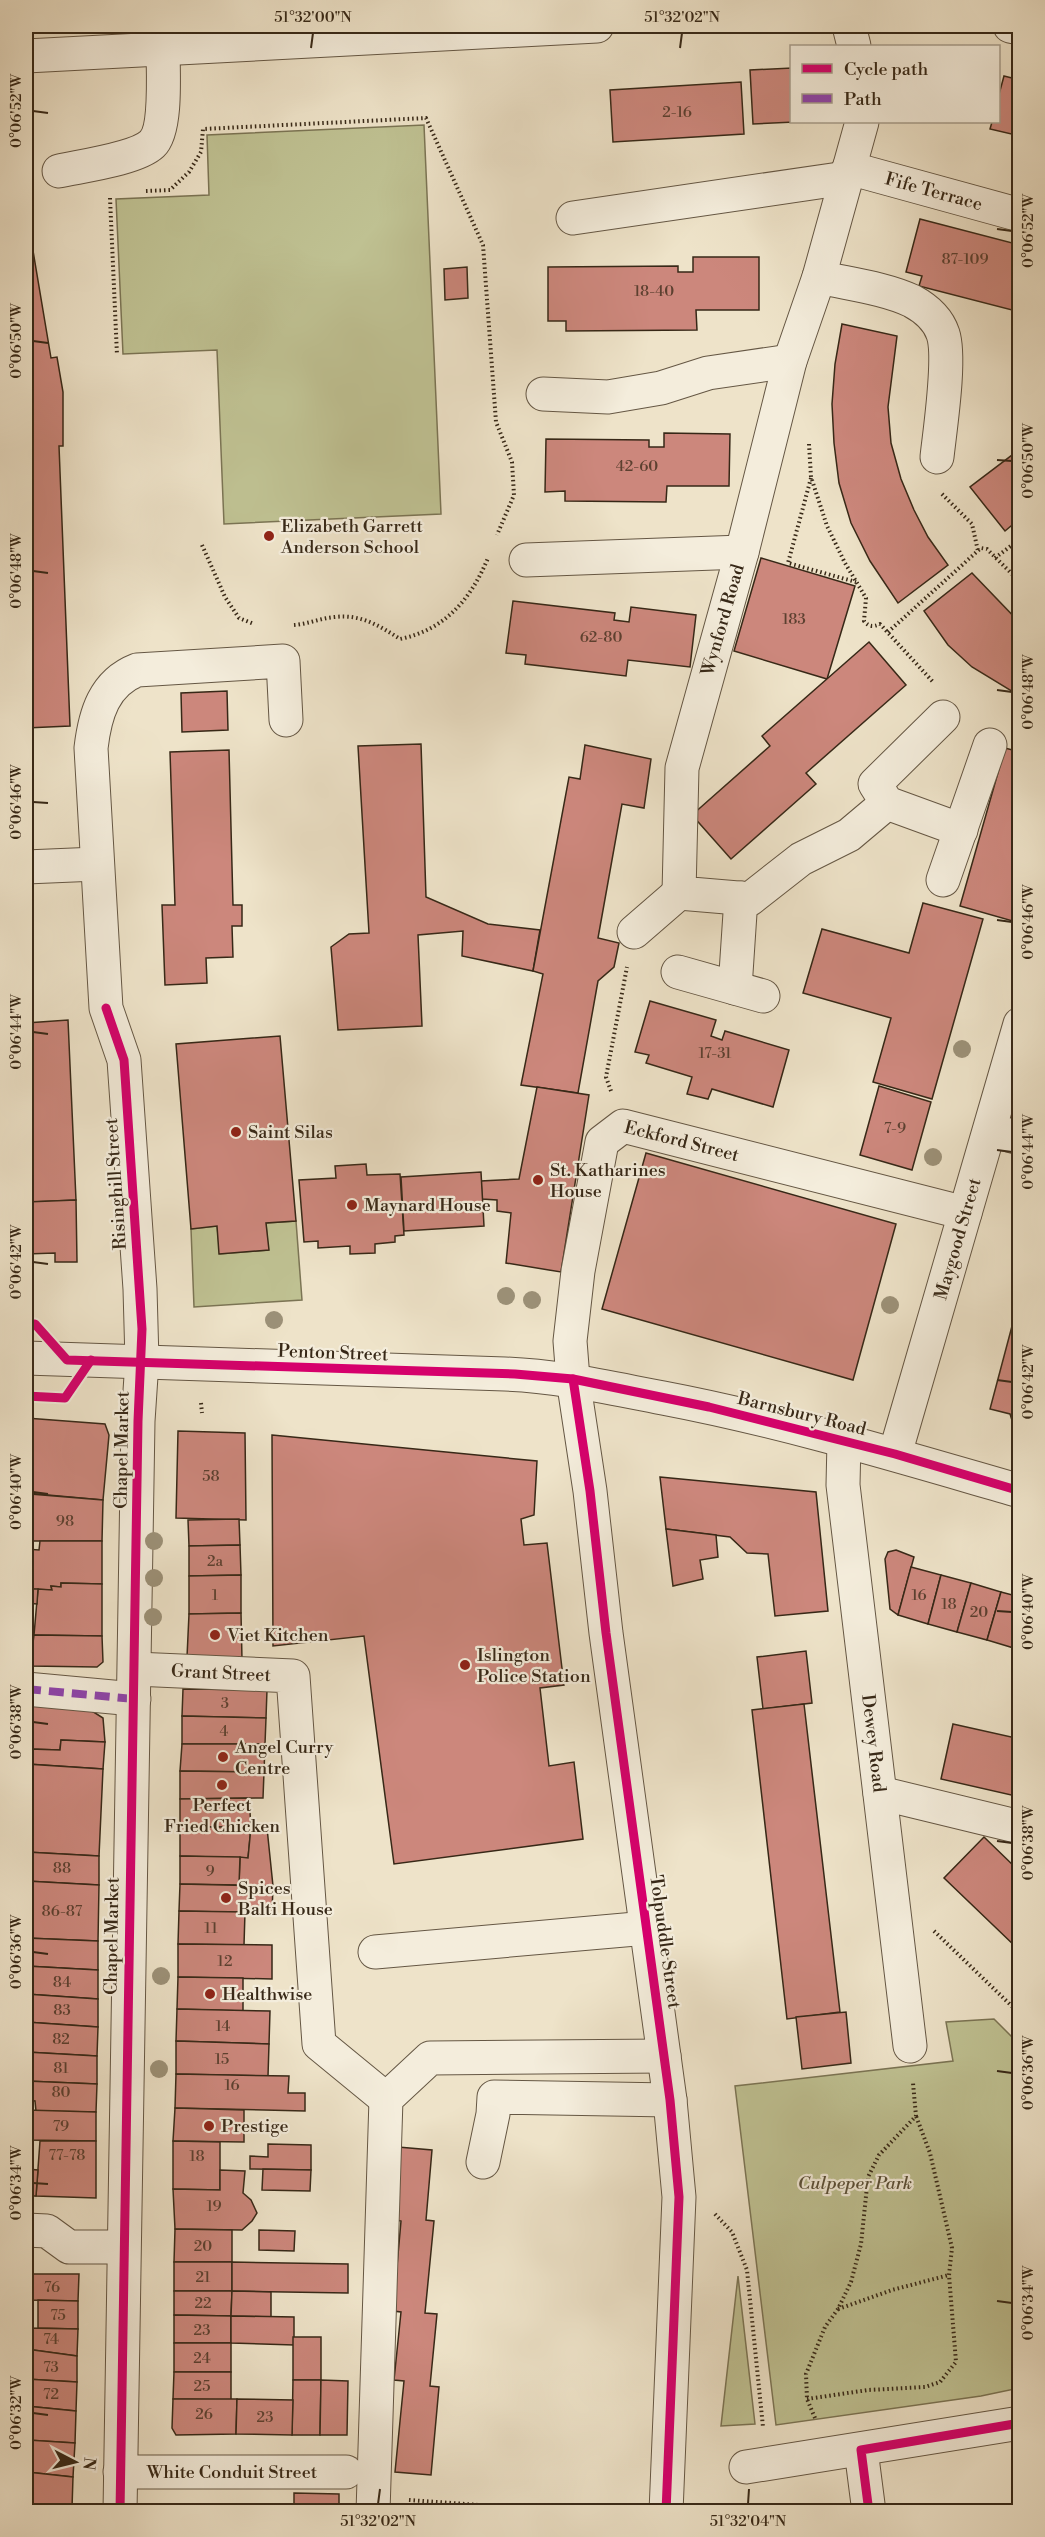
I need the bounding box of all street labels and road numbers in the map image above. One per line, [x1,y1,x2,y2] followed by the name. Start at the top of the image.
[883,167,985,216] street label: Fife Terrace
[696,561,750,679] street label: Wynford Road
[622,1115,742,1167] street label: Eckford Street
[100,1117,132,1251] street label: Risinghill Street
[929,1175,986,1303] street label: Maygood Street
[277,1340,389,1366] street label: Penton Street
[734,1387,869,1441] street label: Barnsbury Road
[109,1390,135,1509] street label: Chapel Market
[171,1659,272,1687] street label: Grant Street
[857,1693,891,1794] street label: Dewey Road
[644,1874,686,2011] street label: Tolpuddle Street
[99,1876,125,1995] street label: Chapel Market
[146,2461,318,2484] street label: White Conduit Street

